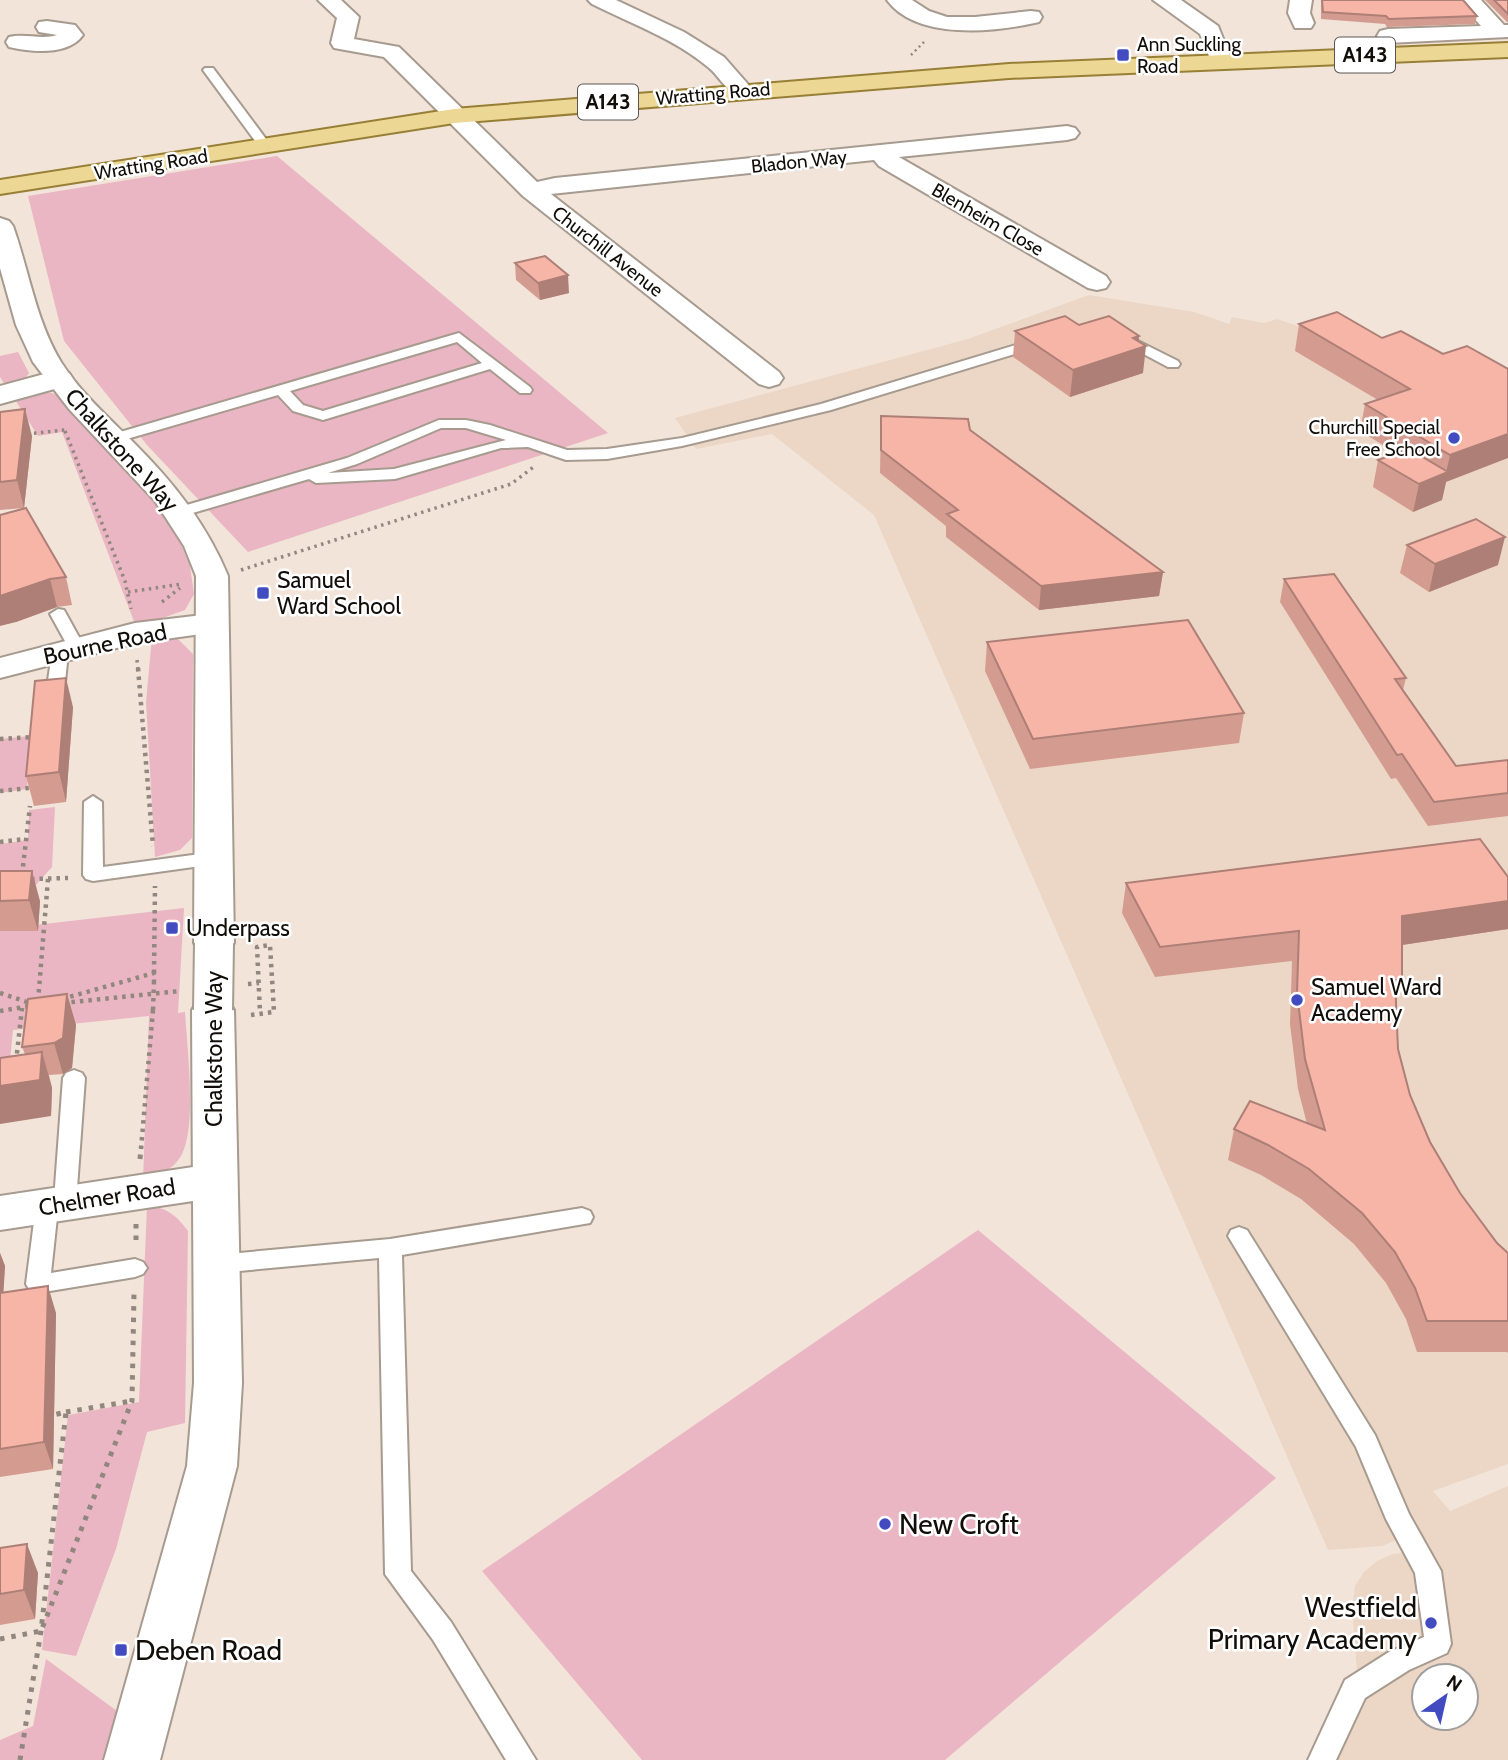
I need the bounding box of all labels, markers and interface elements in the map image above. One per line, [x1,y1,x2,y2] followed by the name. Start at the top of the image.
[1137,33,1241,78] place label: Ann Suckling Road
[1335,38,1395,72] road number: A143
[1115,47,1131,63] marker: Ann Suckling Road
[655,77,771,110] street label: Wratting Road
[578,84,638,119] road number: A143
[93,144,209,185] street label: Wratting Road
[750,145,849,178] street label: Bladon Way
[928,178,1048,261] street label: Blenheim Close
[548,201,668,302] street label: Churchill Avenue
[59,383,185,518] street label: Chalkstone Way
[1309,416,1441,461] place label: Churchill Special Free School
[1446,430,1462,446] marker: Churchill Special Free School
[277,566,401,620] place label: Samuel Ward School
[255,585,271,601] marker: Samuel Ward School
[41,617,169,671] street label: Bourne Road
[186,914,290,942] place label: Underpass
[164,920,180,936] marker: Underpass
[200,971,228,1127] street label: Chalkstone Way
[1311,973,1442,1027] place label: Samuel Ward Academy
[1289,992,1305,1008] marker: Samuel Ward Academy
[37,1172,177,1222] street label: Chelmer Road
[899,1507,1019,1541] place label: New Croft
[877,1516,893,1532] marker: New Croft
[1208,1590,1417,1656] place label: Westfield Primary Academy
[1423,1615,1439,1631] marker: Westfield Primary Academy
[135,1633,282,1667] place label: Deben Road
[113,1642,129,1658] marker: Deben Road
[1410,1662,1480,1732] north arrow
[1442,1670,1466,1697] text: N

